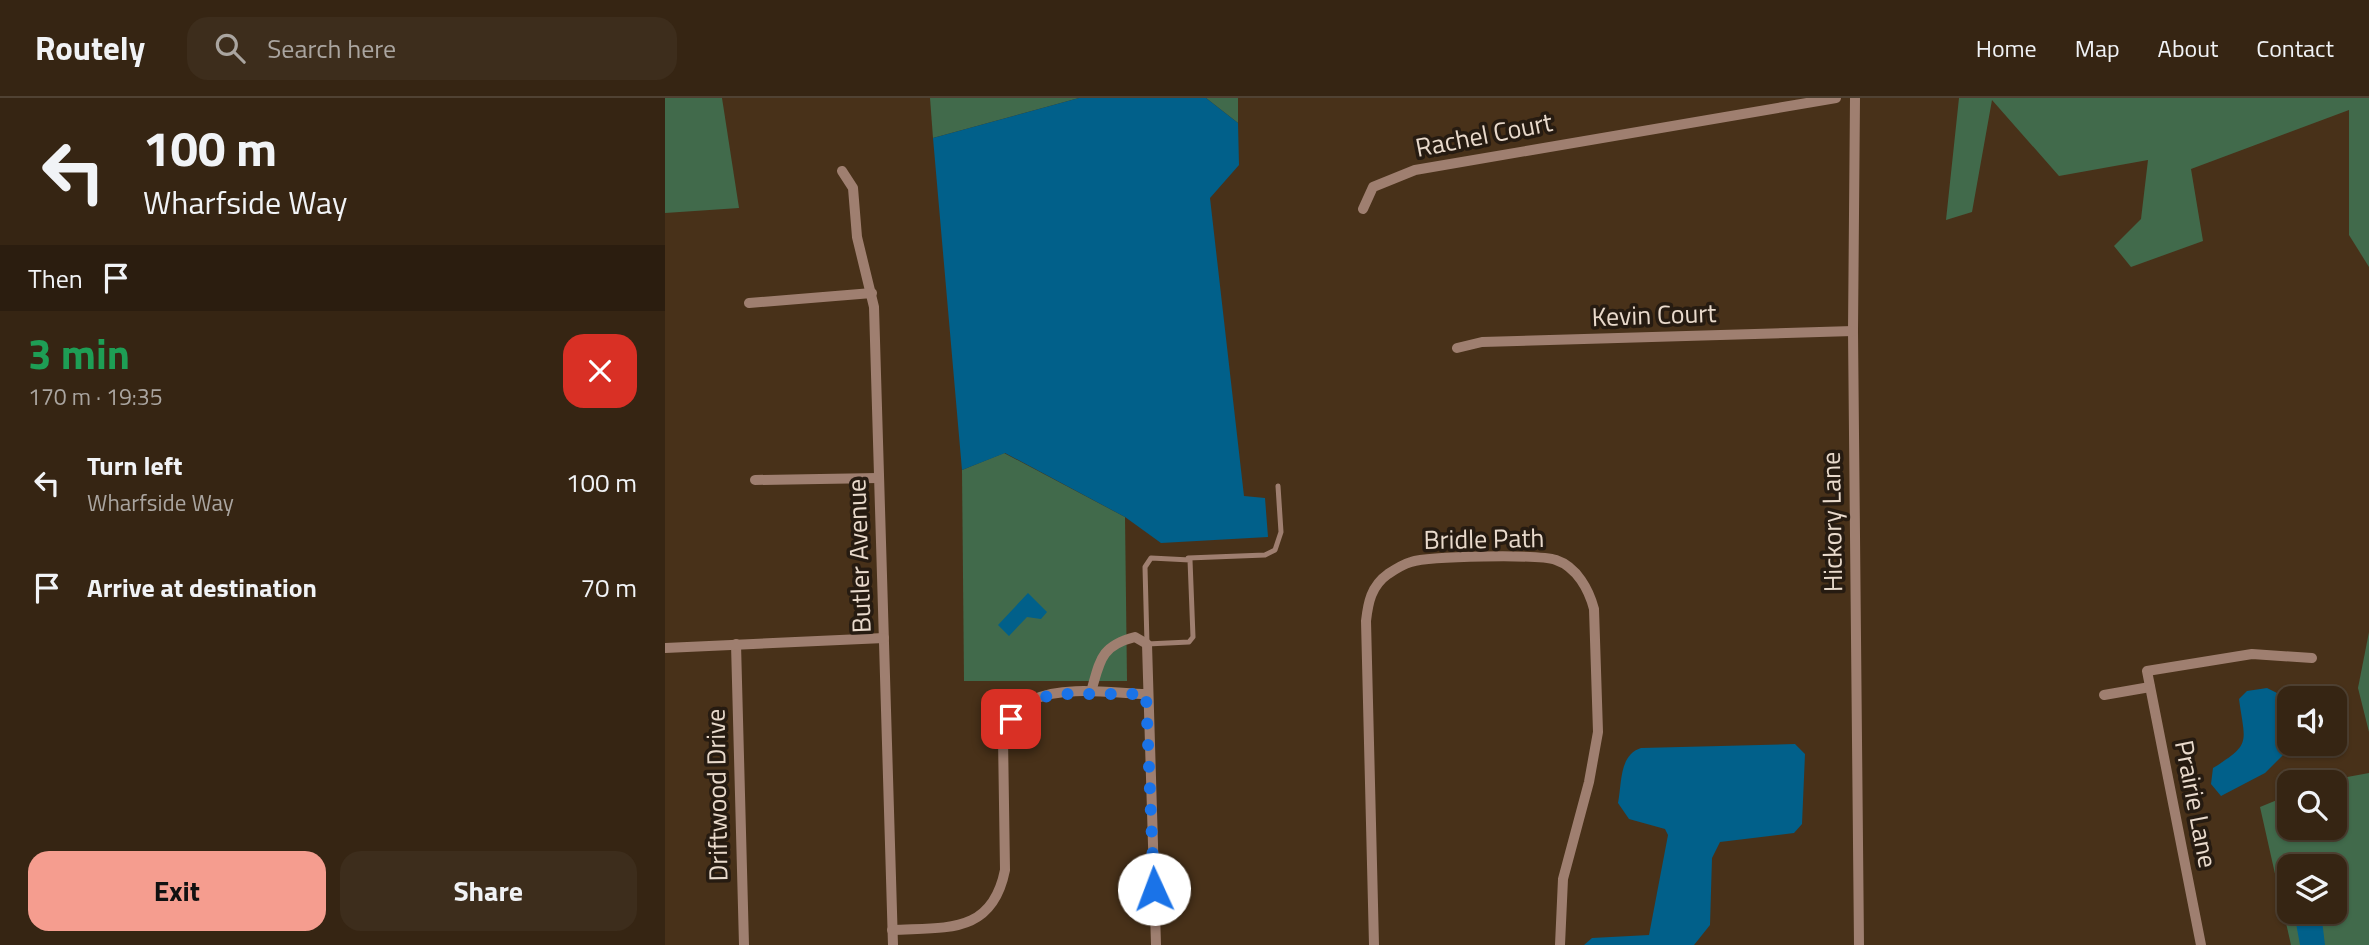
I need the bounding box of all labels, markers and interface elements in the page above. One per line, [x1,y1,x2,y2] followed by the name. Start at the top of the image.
[187,17,677,80] search box
[35,23,145,73] text: Routely
[211,29,249,67] icon: search
[267,29,396,68] text: Search here
[1976,30,2037,66] text: Home
[2075,30,2120,66] text: Map
[2158,30,2218,66] text: About
[2256,30,2334,66] text: Contact
[1412,102,1556,167] street label: Rachel Court
[143,110,277,185] text: 100 m
[28,126,119,217] icon: left
[143,178,347,226] text: Wharfside Way
[28,259,83,298] text: Then
[97,259,135,297] icon: arrive
[1591,293,1717,336] street label: Kevin Court
[28,321,130,385] text: 3 min
[563,334,637,408] button: close
[28,379,163,414] text: 170 m · 19:35
[87,446,182,485] text: Turn left
[1811,452,1852,592] street label: Hickory Lane
[566,463,637,502] text: 100 m
[28,464,66,502] icon: left
[836,478,881,634] street label: Butler Avenue
[87,485,234,520] text: Wharfside Way
[1423,518,1545,559] street label: Bridle Path
[87,568,317,607] text: Arrive at destination
[580,568,637,607] text: 70 m
[28,569,66,607] icon: arrive
[2277,686,2347,924] map controls
[2277,686,2347,756] button: sound
[981,689,1041,749] pin
[992,700,1030,738] icon: arrive
[695,708,738,882] street label: Driftwood Drive
[2165,737,2228,871] street label: Prairie Lane
[2277,770,2347,840] button: search
[28,851,326,931] button: Exit
[340,851,637,931] button: Share
[1117,852,1191,926] position arrow
[2277,854,2347,924] button: layers

